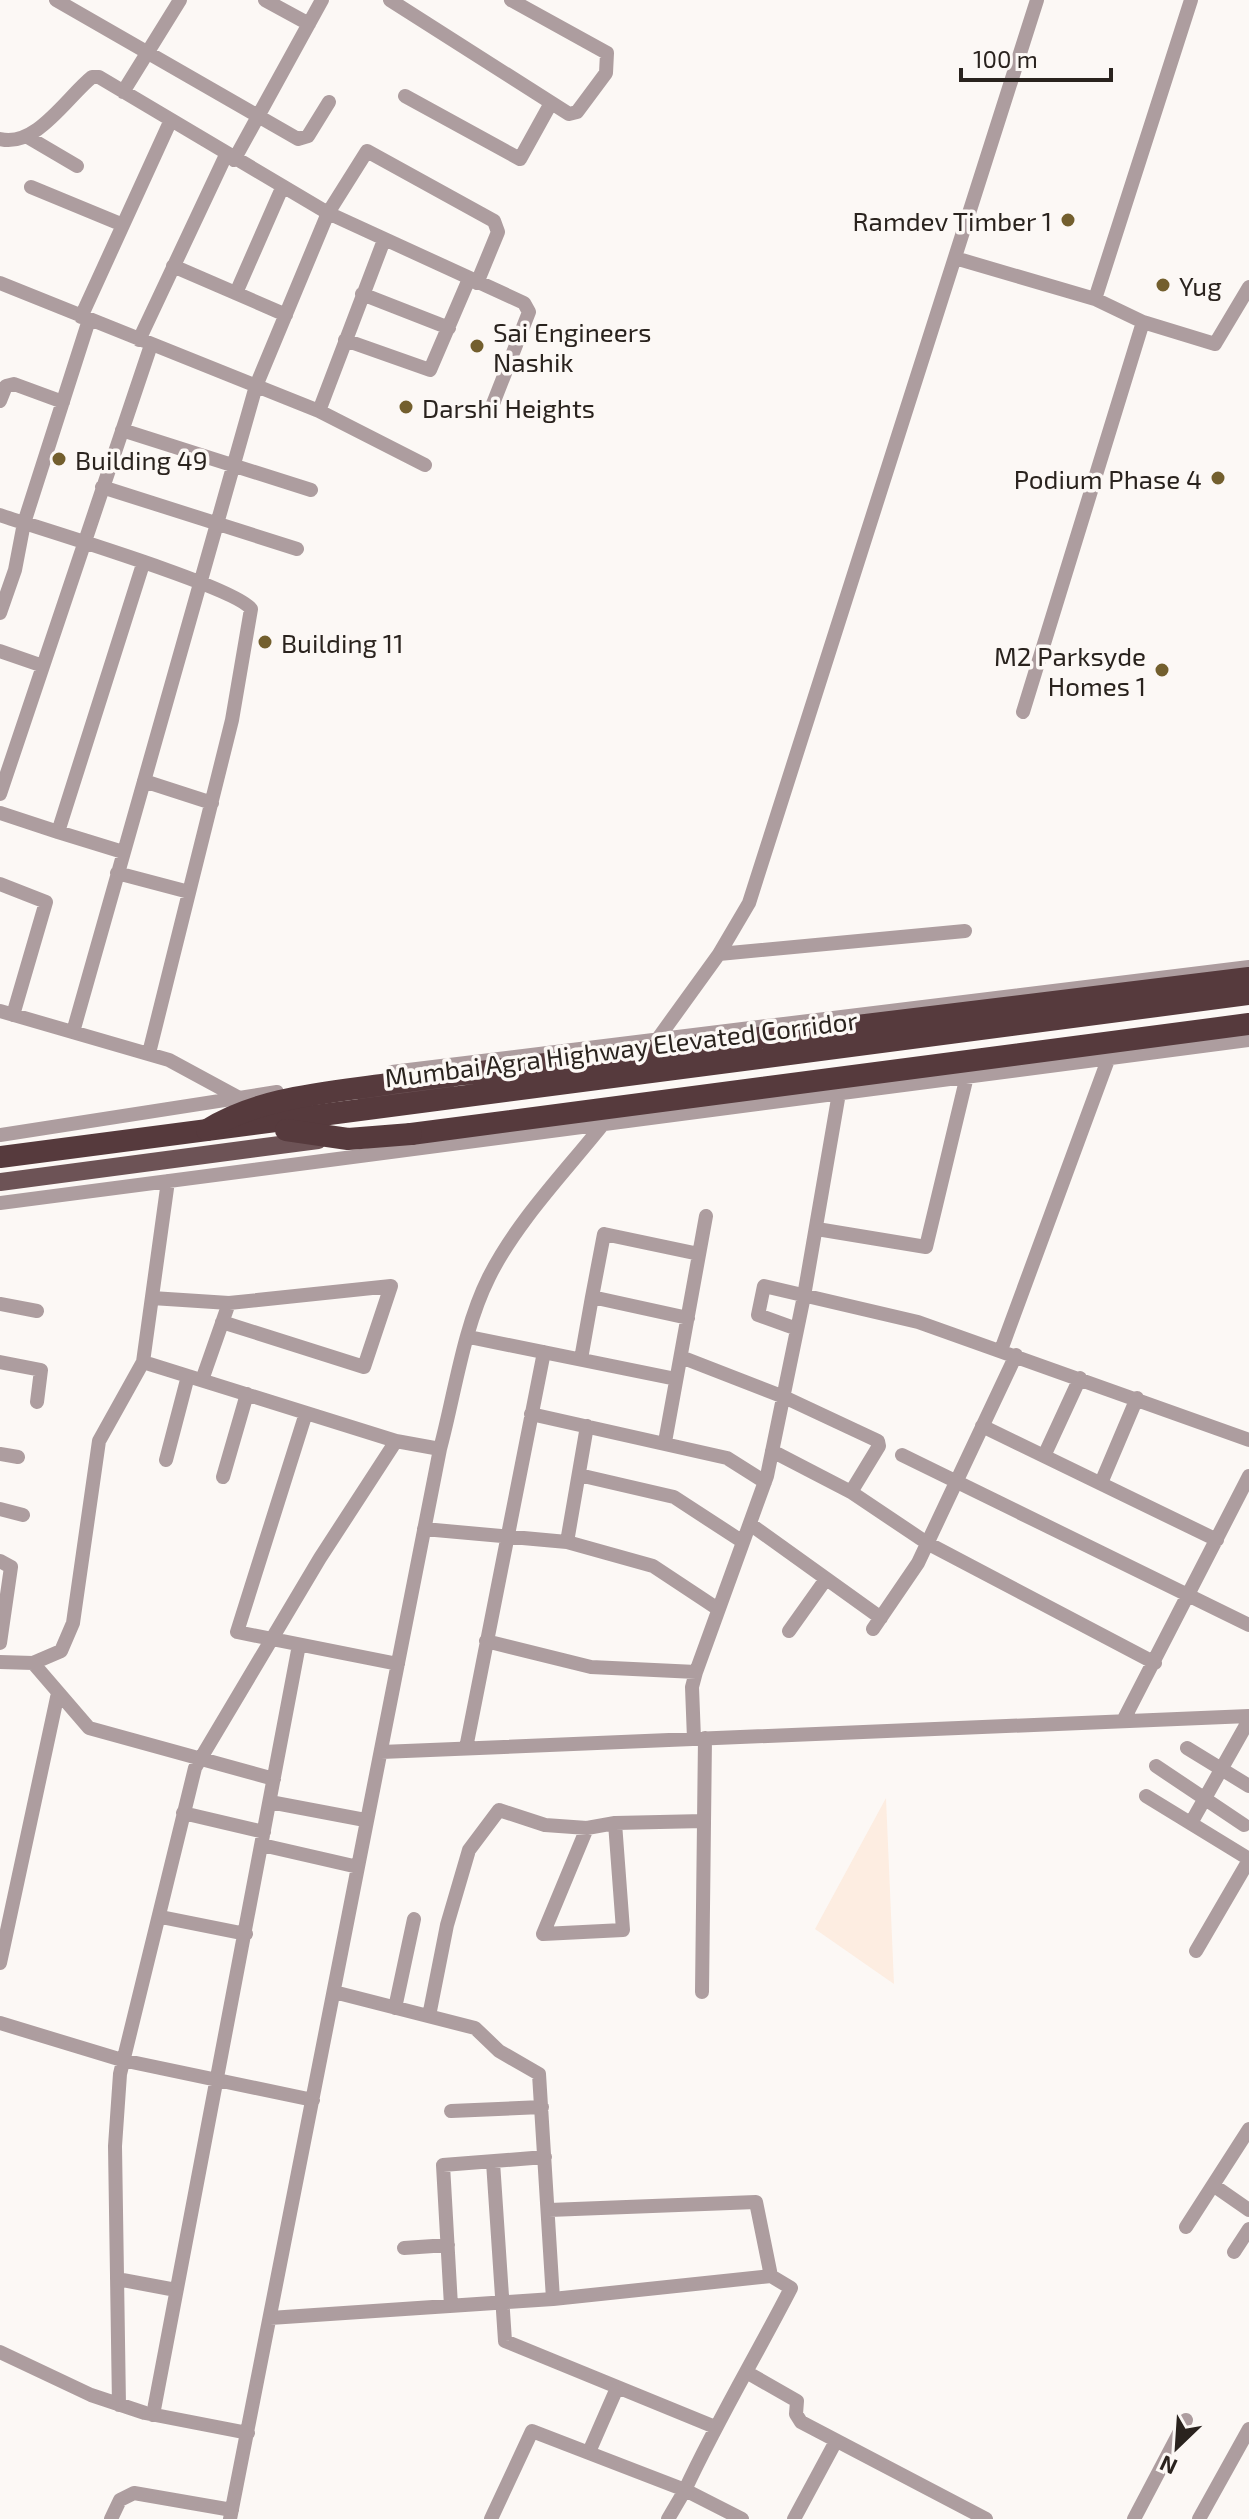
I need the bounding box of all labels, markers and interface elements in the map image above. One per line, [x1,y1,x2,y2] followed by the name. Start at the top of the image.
[961,32,1111,82] scale bar
[973,44,1038,73] text: 100 m
[853,205,1052,236] place label: Ramdev Timber 1
[1059,211,1077,229] marker: Ramdev Timber 1
[1179,270,1222,301] place label: Yug
[1154,276,1172,294] marker: Yug
[493,316,651,377] place label: Sai Engineers Nashik
[468,337,486,355] marker: Sai Engineers Nashik
[422,392,595,423] place label: Darshi Heights
[397,398,415,416] marker: Darshi Heights
[75,444,208,475] place label: Building 49
[50,450,68,468] marker: Building 49
[1014,463,1202,494] place label: Podium Phase 4
[1209,469,1227,487] marker: Podium Phase 4
[281,627,404,658] place label: Building 11
[256,633,274,651] marker: Building 11
[994,640,1146,701] place label: M2 Parksyde Homes 1
[1153,661,1171,679] marker: M2 Parksyde Homes 1
[383,1004,859,1092] street label: Mumbai Agra Highway Elevated Corridor
[1137,2407,1217,2487] north arrow
[1155,2451,1181,2481] text: N

